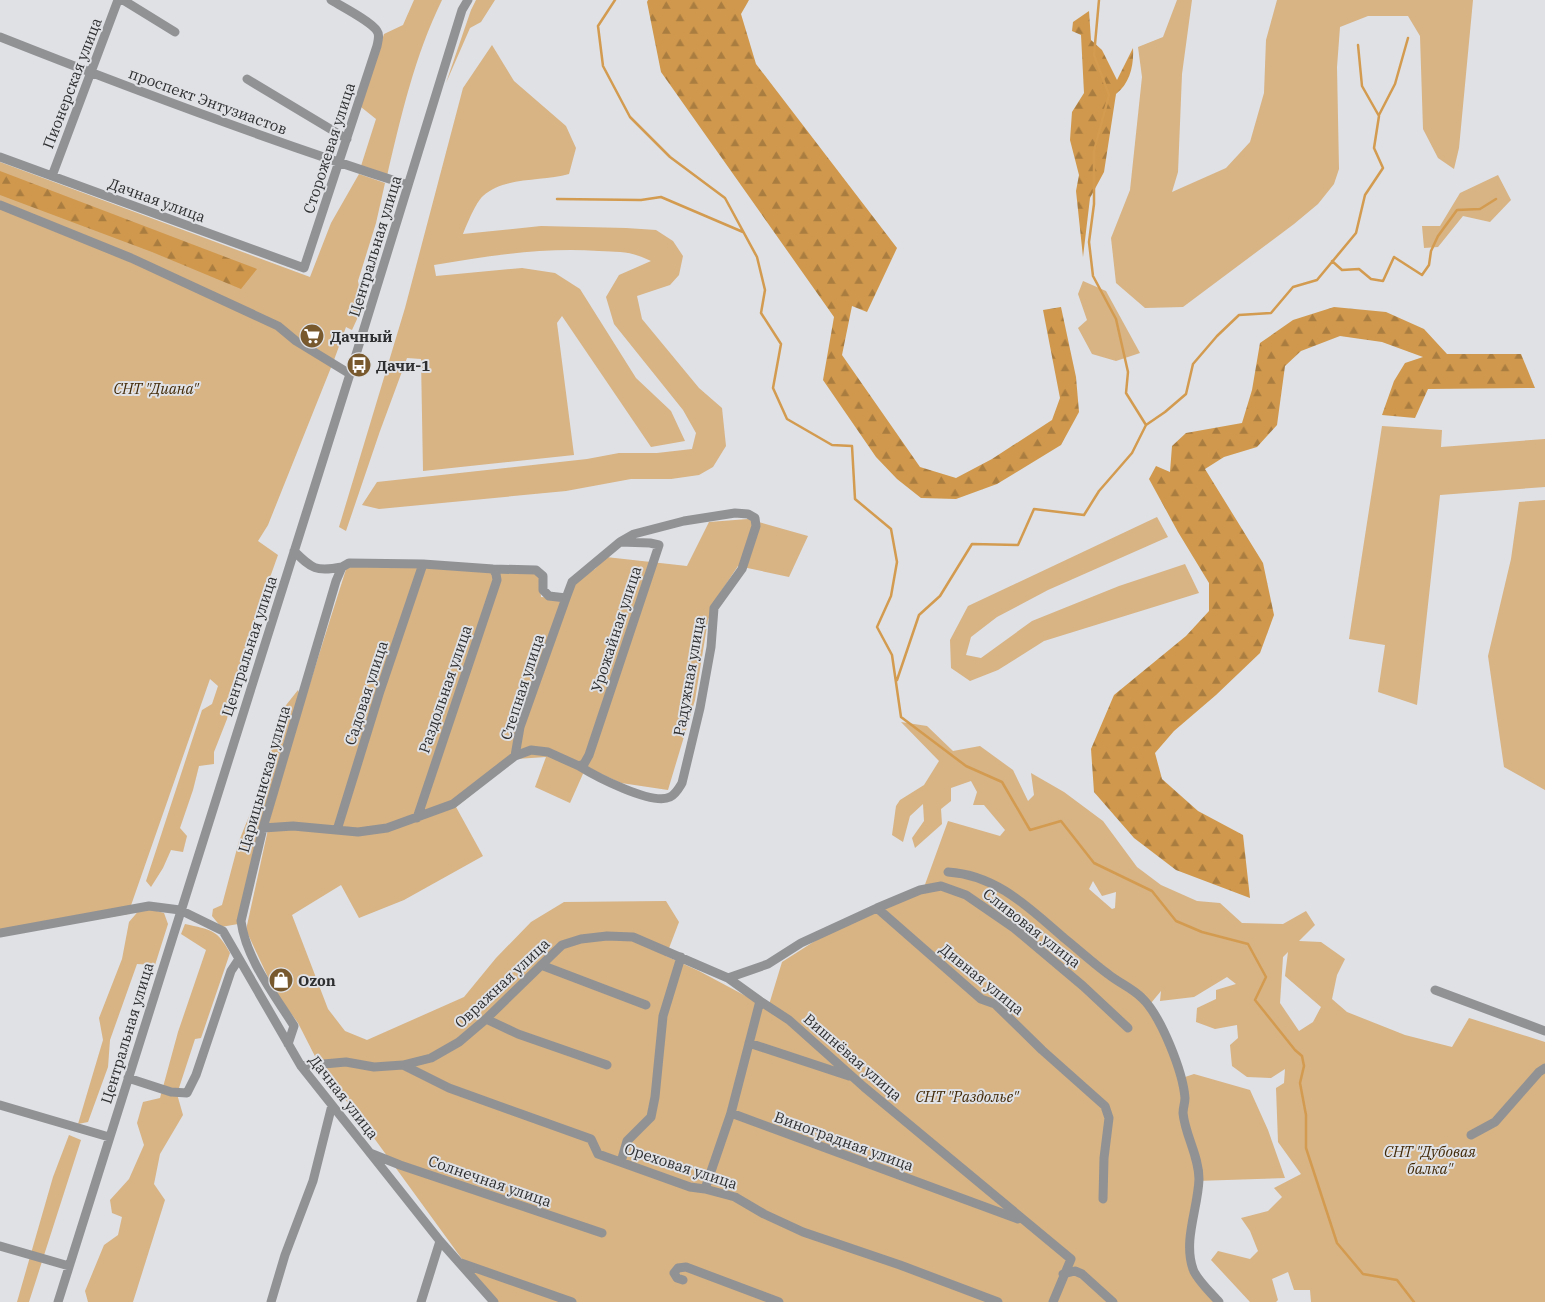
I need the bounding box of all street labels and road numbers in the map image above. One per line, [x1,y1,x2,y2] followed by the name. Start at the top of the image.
[38,15,106,151] street label: Пионерская улица
[126,63,290,139] street label: проспект Энтузиастов
[299,80,359,216] street label: Сторожевая улица
[344,173,406,319] street label: Центральная улица
[106,174,208,226] street label: Дачная улица
[587,564,645,694] street label: Урожайная улица
[217,573,281,719] street label: Центральная улица
[669,615,709,737] street label: Радужная улица
[414,623,476,755] street label: Раздольная улица
[496,632,548,742] street label: Степная улица
[340,638,392,748] street label: Садовая улица
[234,703,294,855] street label: Царицынская улица
[979,884,1085,972] street label: Сливовая улица
[450,934,554,1032] street label: Овражная улица
[936,939,1028,1019] street label: Дивная улица
[96,960,158,1106] street label: Центральная улица
[800,1009,906,1105] street label: Вишнёвая улица
[305,1051,383,1143] street label: Дачная улица
[772,1107,916,1175] street label: Виноградная улица
[622,1139,740,1193] street label: Ореховая улица
[426,1151,554,1211] street label: Солнечная улица

